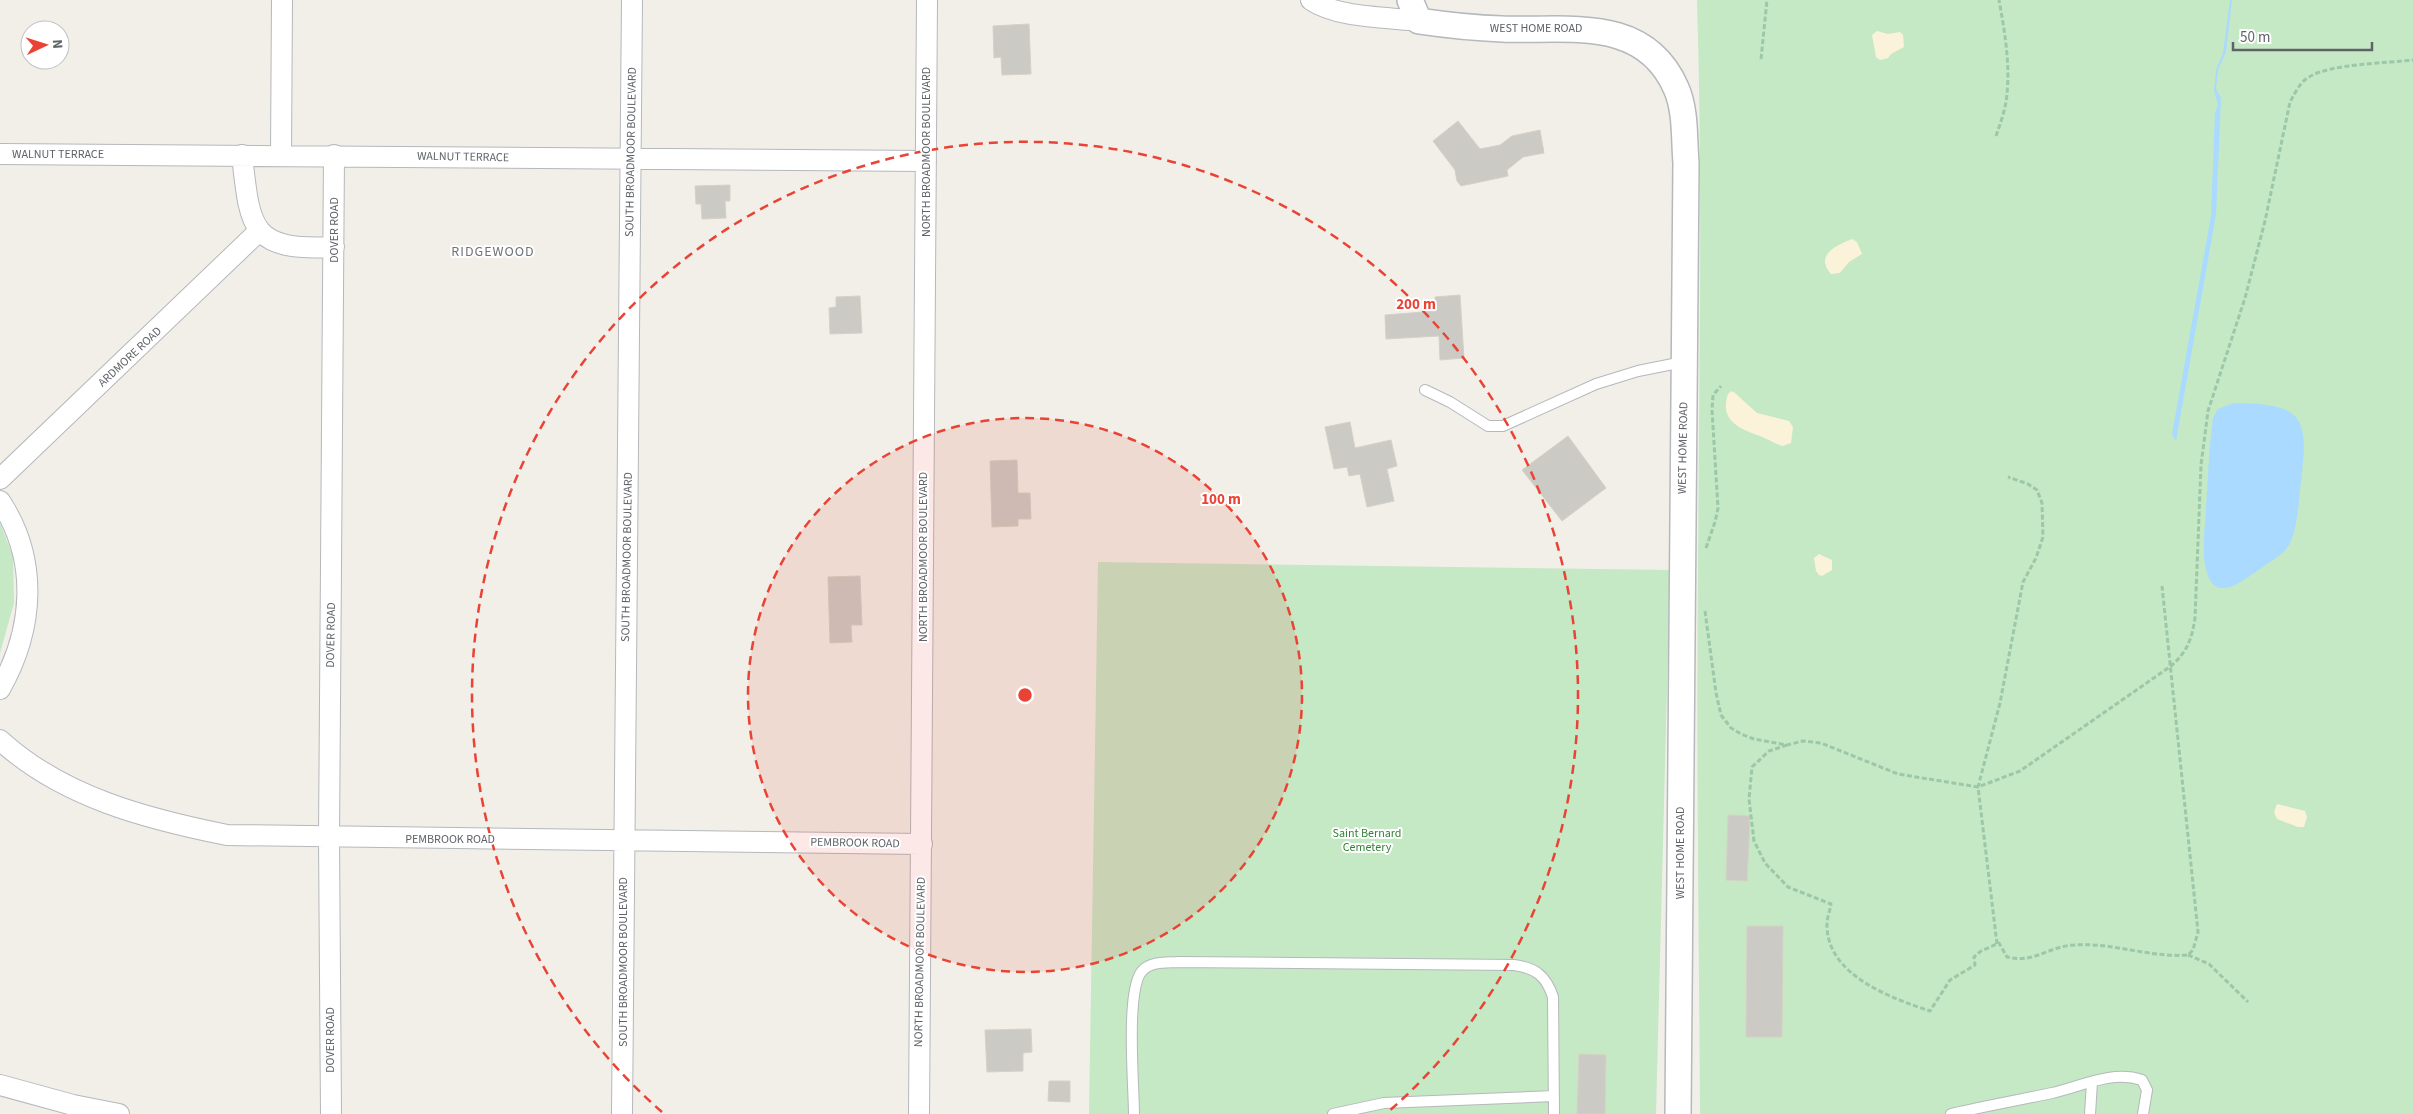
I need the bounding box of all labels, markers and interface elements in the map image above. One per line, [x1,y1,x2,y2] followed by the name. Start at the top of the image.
[20,20,70,70] north arrow
[1490,20,1582,37] street label: WEST HOME ROAD
[2233,20,2372,52] scale bar
[2240,27,2270,48] text: 50 m
[47,39,67,50] text: N
[621,67,641,237] street label: SOUTH BROADMOOR BOULEVARD
[918,67,935,237] street label: NORTH BROADMOOR BOULEVARD
[12,146,104,163] street label: WALNUT TERRACE
[417,148,509,166] street label: WALNUT TERRACE
[326,197,343,263] street label: DOVER ROAD
[451,242,535,262] district label: RIDGEWOOD
[1396,294,1436,315] text: 200 m
[94,323,166,391] street label: ARDMORE ROAD
[1674,402,1692,494] street label: WEST HOME ROAD
[617,472,637,642] street label: SOUTH BROADMOOR BOULEVARD
[915,472,932,642] street label: NORTH BROADMOOR BOULEVARD
[1201,489,1241,510] text: 100 m
[322,602,340,668] street label: DOVER ROAD
[1016,686,1034,704] centre of rings
[1672,807,1689,899] street label: WEST HOME ROAD
[1333,825,1401,856] park label: Saint Bernard Cemetery
[405,831,495,848] street label: PEMBROOK ROAD
[810,834,900,852] street label: PEMBROOK ROAD
[615,877,632,1047] street label: SOUTH BROADMOOR BOULEVARD
[910,877,930,1047] street label: NORTH BROADMOOR BOULEVARD
[322,1007,339,1073] street label: DOVER ROAD

